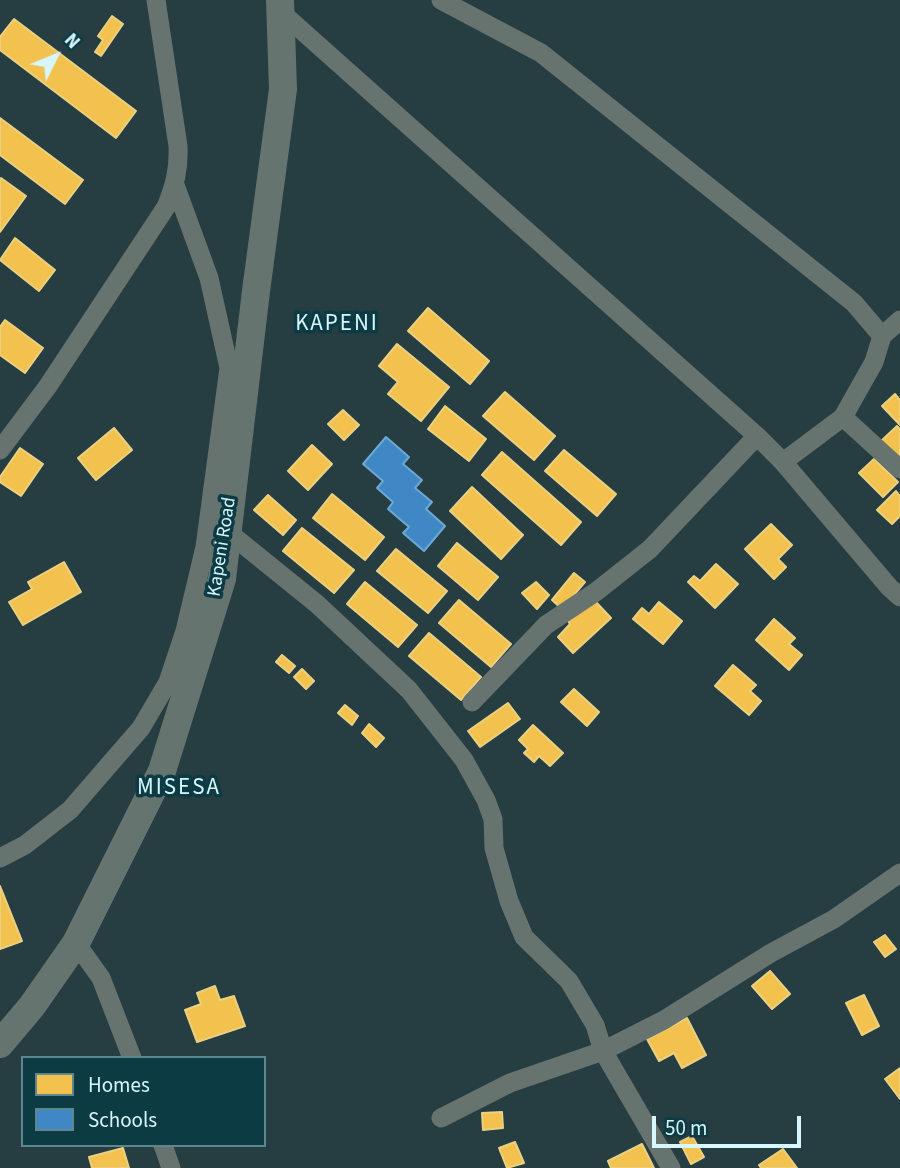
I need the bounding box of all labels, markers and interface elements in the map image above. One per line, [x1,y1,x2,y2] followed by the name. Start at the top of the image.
[21,21,91,91] north arrow
[58,28,86,55] text: N
[296,311,378,339] district label: KAPENI
[204,496,242,598] street label: Kapeni Road
[138,775,220,803] district label: MISESA
[21,1056,266,1147] legend
[88,1070,150,1100] text: Homes
[655,1102,804,1146] scale bar
[88,1105,157,1135] text: Schools
[665,1113,707,1143] text: 50 m

